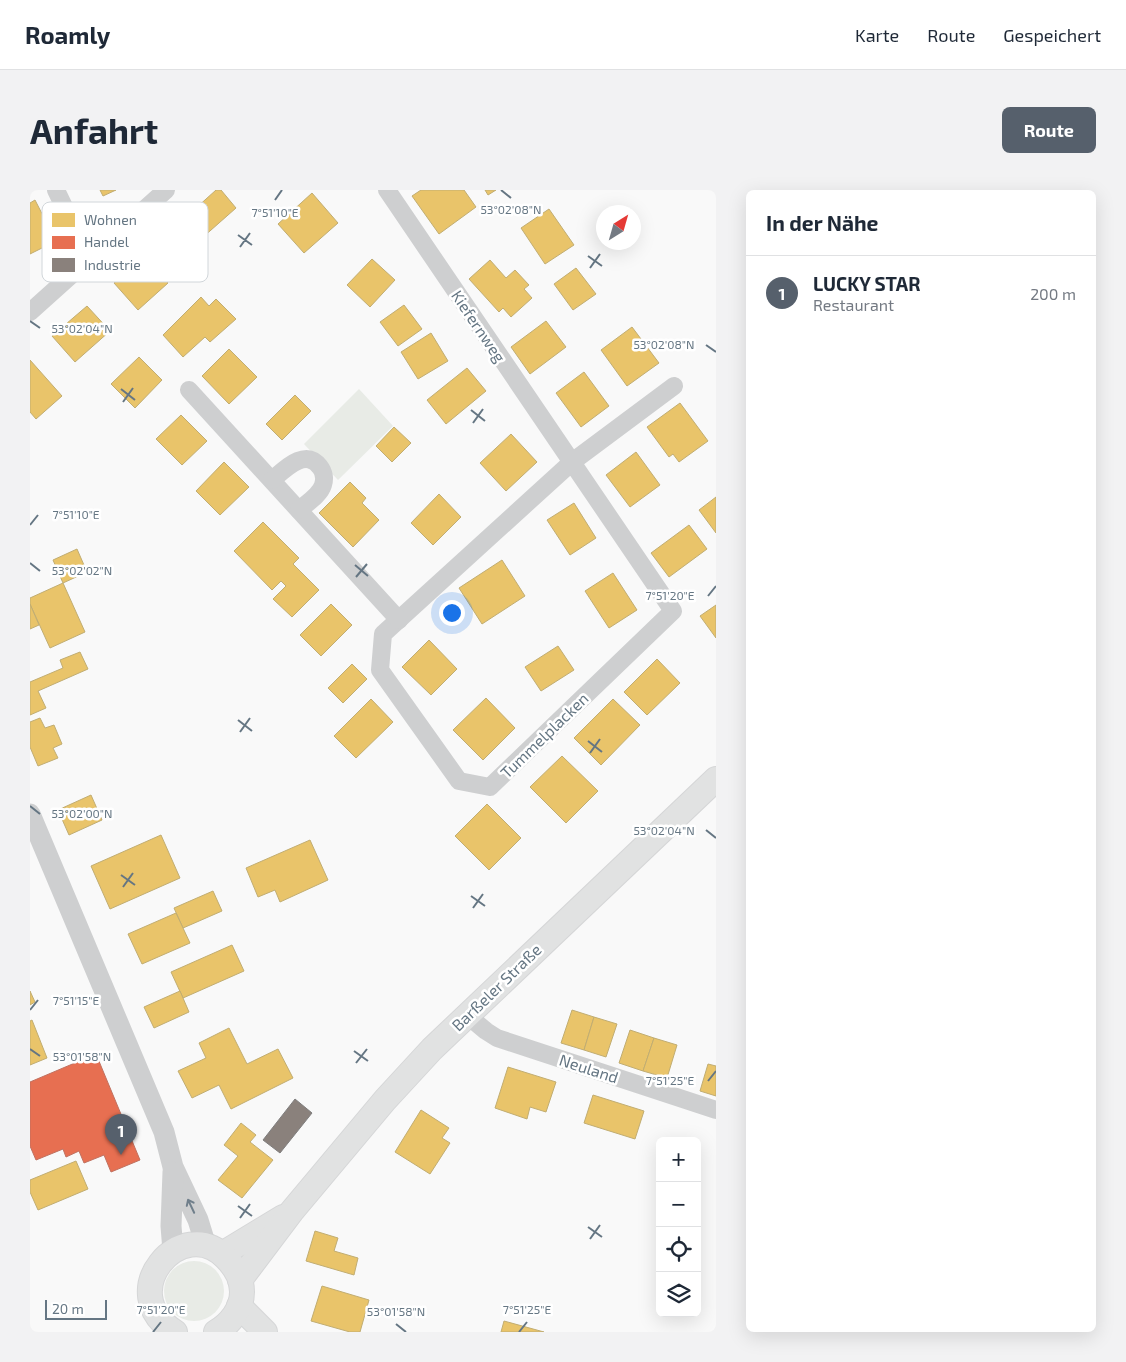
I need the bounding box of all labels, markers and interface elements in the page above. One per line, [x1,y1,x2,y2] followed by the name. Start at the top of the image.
[25,20,110,49] text: Roamly
[855,24,899,46] text: Karte
[927,24,975,46] text: Route
[1003,24,1101,46] text: Gespeichert
[1002,107,1096,153] button: Route
[30,109,158,151] text: Anfahrt
[42,202,208,282] legend
[480,202,542,216] text: 53°02'08"N
[251,205,299,219] text: 7°51'10"E
[596,205,641,250] north arrow
[766,210,878,235] text: In der Nähe
[84,211,137,228] text: Wohnen
[84,233,130,250] text: Handel
[84,256,141,273] text: Industrie
[813,272,921,295] text: LUCKY STAR
[779,284,785,303] text: 1
[1030,284,1076,303] text: 200 m
[448,286,510,366] street label: Kiefernweg
[813,295,894,314] text: Restaurant
[51,321,113,335] text: 53°02'04"N
[633,337,695,351] text: 53°02'08"N
[52,507,100,521] text: 7°51'10"E
[52,563,112,577] text: 53°02'02"N
[645,588,695,602] text: 7°51'20"E
[439,600,465,626] your location
[496,688,592,782] street label: Tummelplacken
[51,806,113,820] text: 53°02'00"N
[633,823,695,837] text: 53°02'04"N
[447,940,545,1034] street label: Barßeler Straße
[53,993,99,1007] text: 7°51'15"E
[53,1049,111,1063] text: 53°01'58"N
[557,1050,621,1086] street label: Neuland
[646,1073,694,1087] text: 7°51'25"E
[105,1114,137,1155] pin: 1
[656,1137,701,1317] map controls
[656,1137,701,1182] button: +
[656,1182,701,1227] button: −
[186,1199,196,1214] one-way arrow
[656,1227,701,1272] button: locate
[656,1272,701,1317] button: layers
[45,1297,108,1320] scale bar
[52,1300,84,1317] text: 20 m
[136,1302,186,1316] text: 7°51'20"E
[503,1302,551,1316] text: 7°51'25"E
[367,1304,425,1318] text: 53°01'58"N

